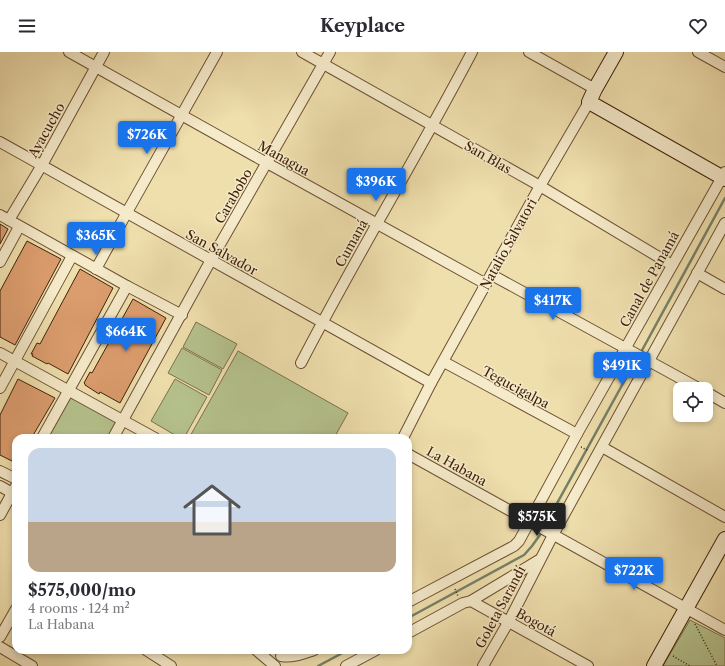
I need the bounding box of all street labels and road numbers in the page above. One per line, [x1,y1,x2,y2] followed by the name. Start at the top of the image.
[24,100,68,161] street label: Ayacucho
[255,137,313,179] street label: Managua
[462,137,515,177] street label: San Blas
[211,166,255,226] street label: Carabobo
[476,196,540,292] street label: Natalio Salvatori
[331,216,371,270] street label: Cumaná
[183,226,261,278] street label: San Salvador
[616,228,682,330] street label: Canal de Panamá
[480,363,552,411] street label: Tegucigalpa
[424,443,490,489] street label: La Habana
[472,563,528,651] street label: Goleta Sarandí
[513,605,559,640] street label: Bogotá

